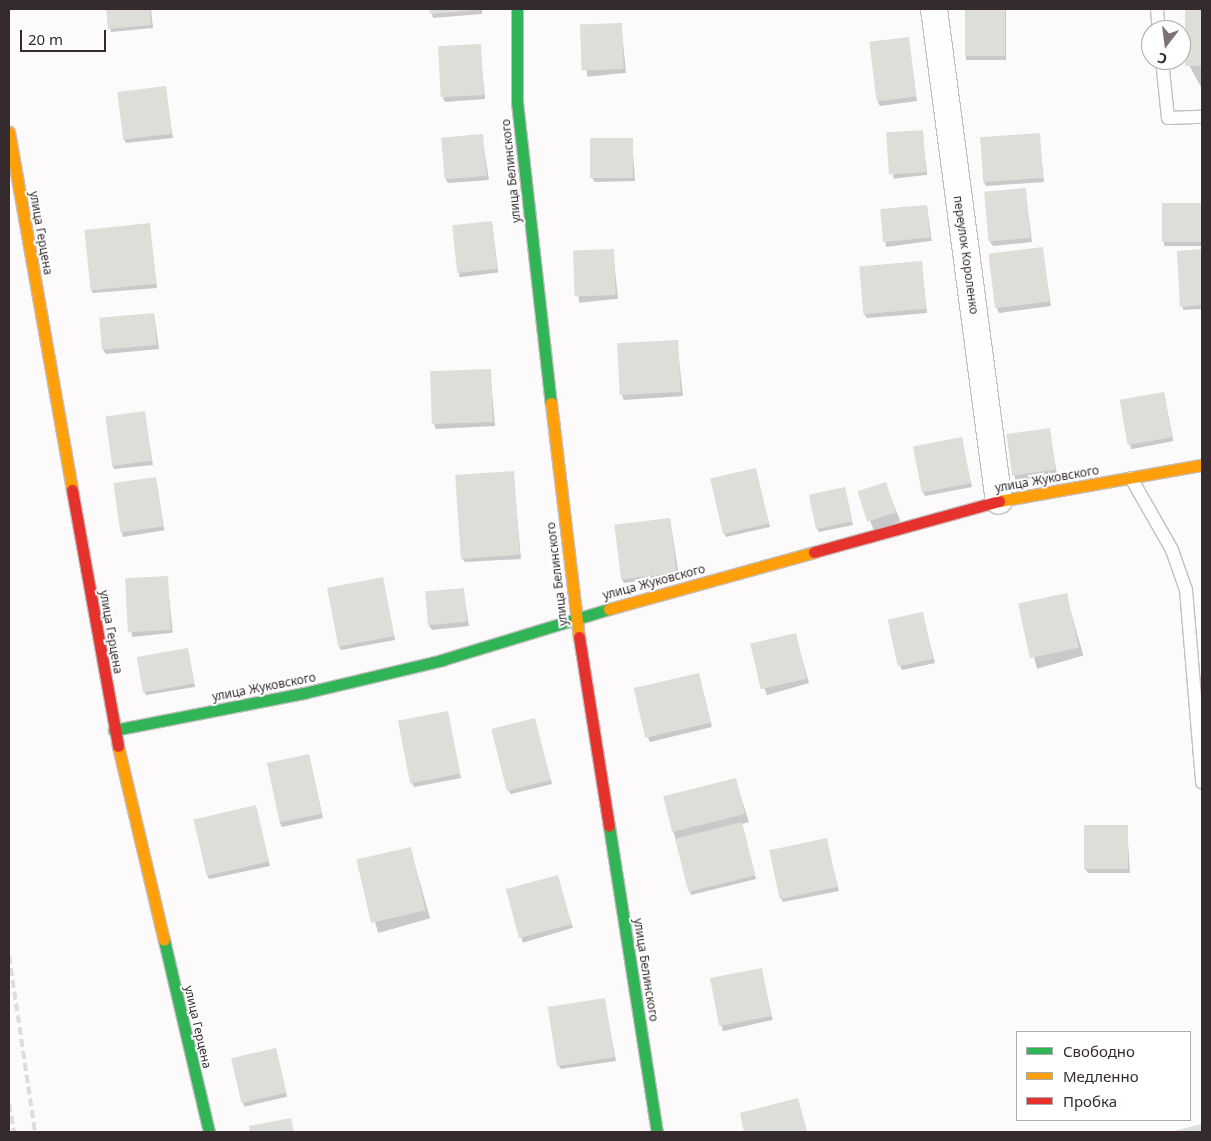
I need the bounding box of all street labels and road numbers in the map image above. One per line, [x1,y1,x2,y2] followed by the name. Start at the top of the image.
[498,118,524,224] street label: улица Белинского
[27,190,55,276] street label: улица Герцена
[951,195,981,315] street label: переулок Короленко
[994,463,1100,495] street label: улица Жуковского
[543,521,571,627] street label: улица Белинского
[601,561,707,603] street label: улица Жуковского
[97,589,125,675] street label: улица Герцена
[211,670,317,704] street label: улица Жуковского
[631,917,661,1023] street label: улица Белинского
[181,984,215,1070] street label: улица Герцена

